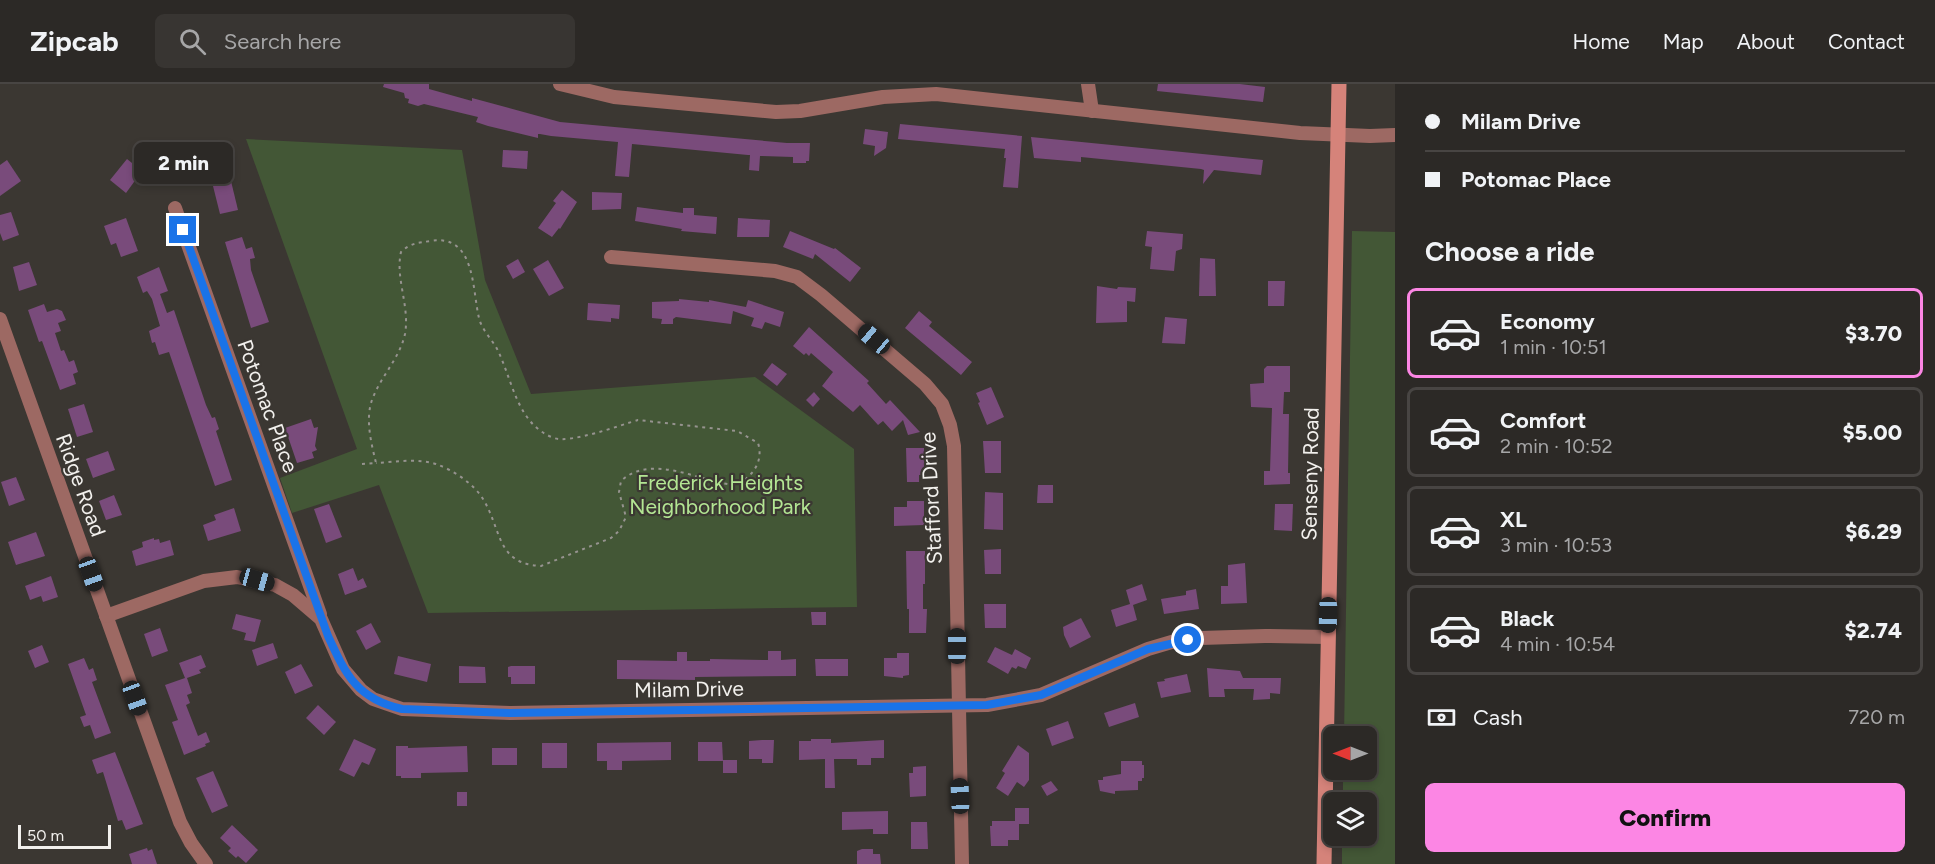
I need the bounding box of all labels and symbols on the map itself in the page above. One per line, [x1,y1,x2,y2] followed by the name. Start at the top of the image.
[134,143,232,185] callout: 2 min
[169,216,196,243] route end
[854,321,894,357] car
[232,336,304,476] street label: Potomac Place
[1296,407,1324,541] street label: Senseny Road
[51,430,111,540] street label: Ridge Road
[915,431,947,565] street label: Stafford Drive
[629,470,812,519] park label: Frederick Heights Neighborhood Park
[76,554,106,594] car
[237,566,277,594] car
[1319,597,1337,633] car
[1174,626,1201,653] route start
[948,628,966,664] car
[634,676,744,702] street label: Milam Drive
[120,678,150,718] car
[1323,726,1377,780] north arrow
[950,778,970,814] car
[18,822,111,850] scale bar

